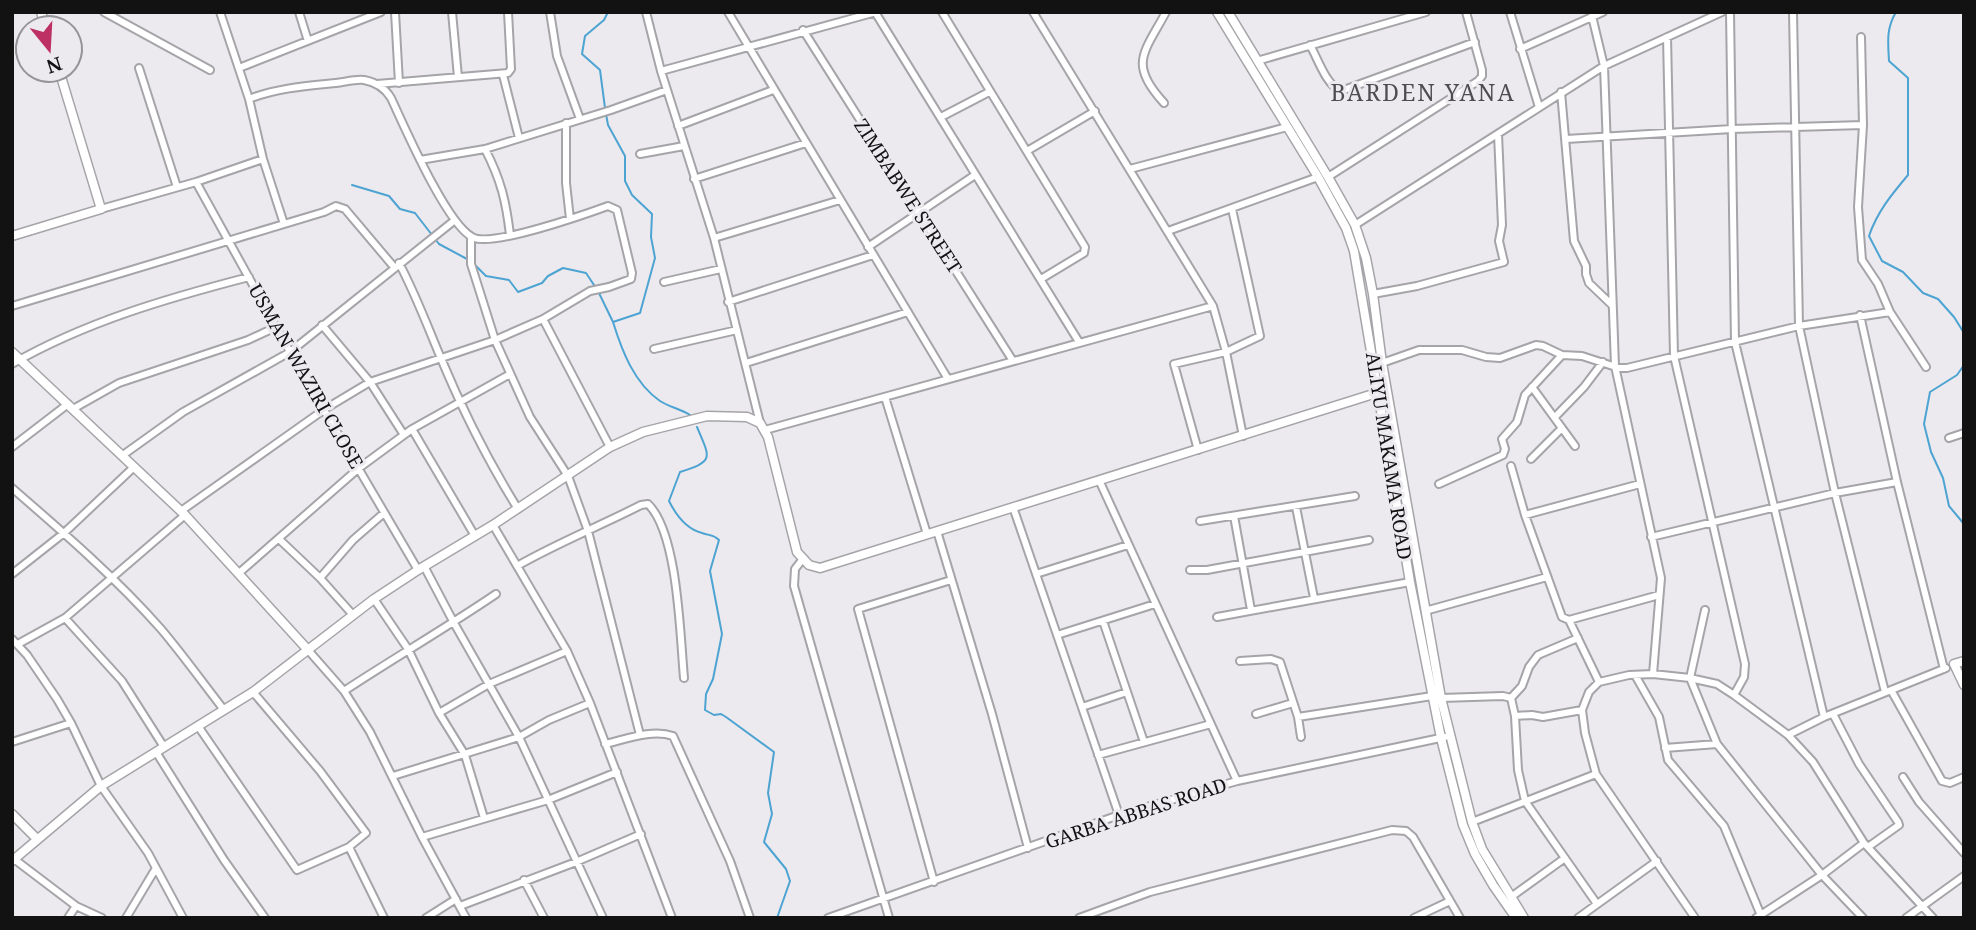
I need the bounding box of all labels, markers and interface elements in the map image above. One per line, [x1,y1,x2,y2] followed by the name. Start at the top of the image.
[14,14,84,84] north arrow
[43,50,65,80] text: N
[1330,76,1516,108] district label: BARDEN YANA
[848,114,968,279] street label: ZIMBABWE STREET
[243,279,370,473] street label: USMAN WAZIRI CLOSE
[1360,350,1418,562] street label: ALIYU MAKAMA ROAD
[1042,771,1230,855] street label: GARBA ABBAS ROAD

